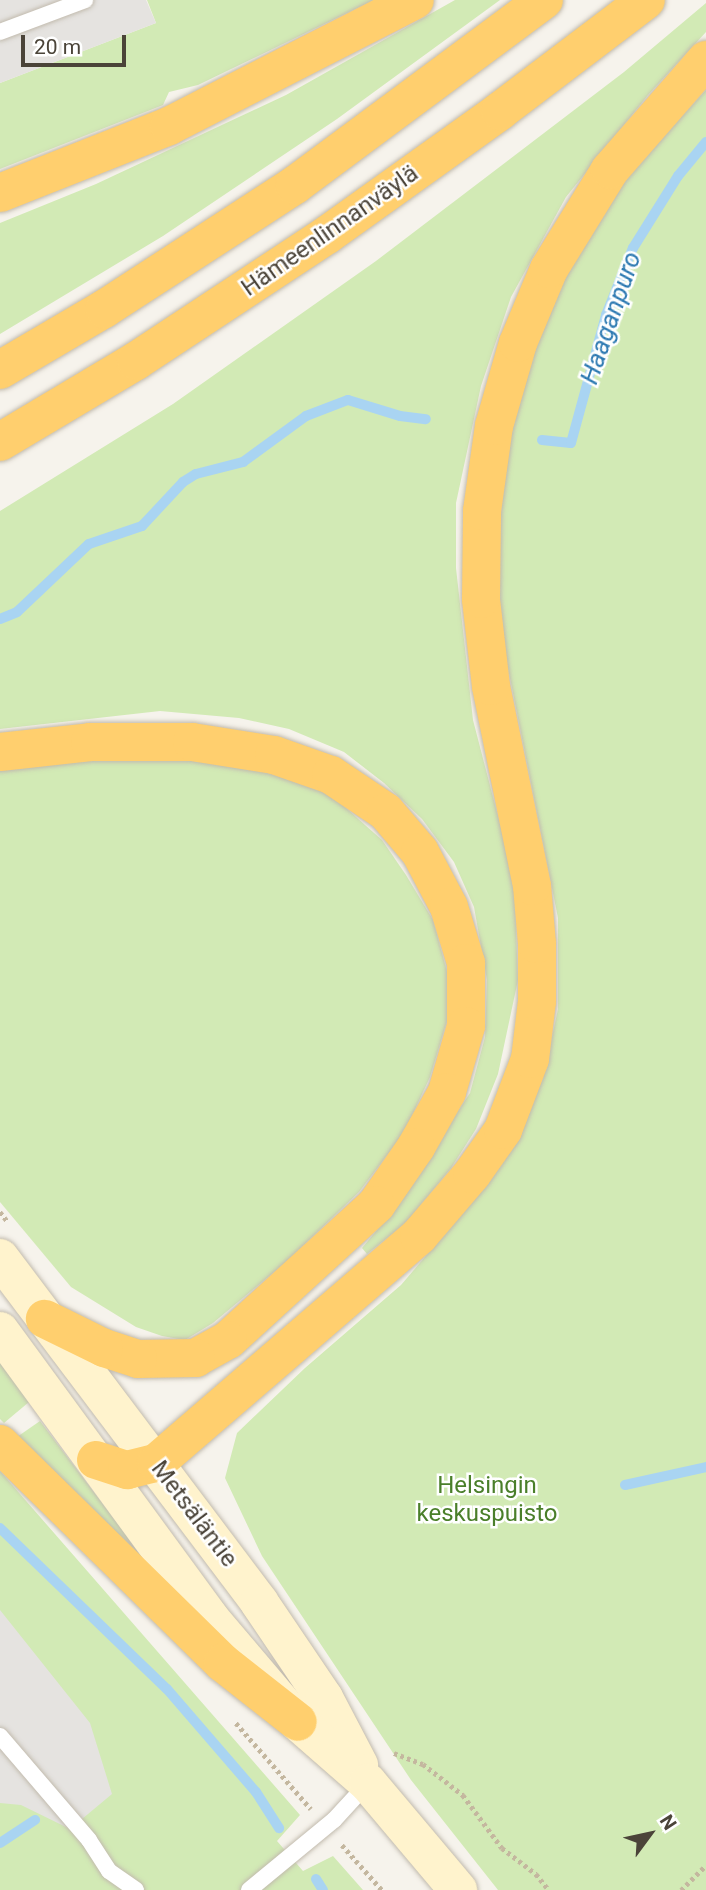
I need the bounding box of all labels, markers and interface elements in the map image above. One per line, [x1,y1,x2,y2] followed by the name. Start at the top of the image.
[24,21,130,65] scale bar
[34,35,81,59] text: 20 m
[236,159,424,303] street label: Hämeenlinnanväylä
[574,248,648,388] water label: Haaganpuro
[145,1455,243,1573] street label: Metsäläntie
[416,1472,558,1528] park label: Helsingin keskuspuisto
[615,1799,685,1869] north arrow
[655,1810,681,1834] text: N

